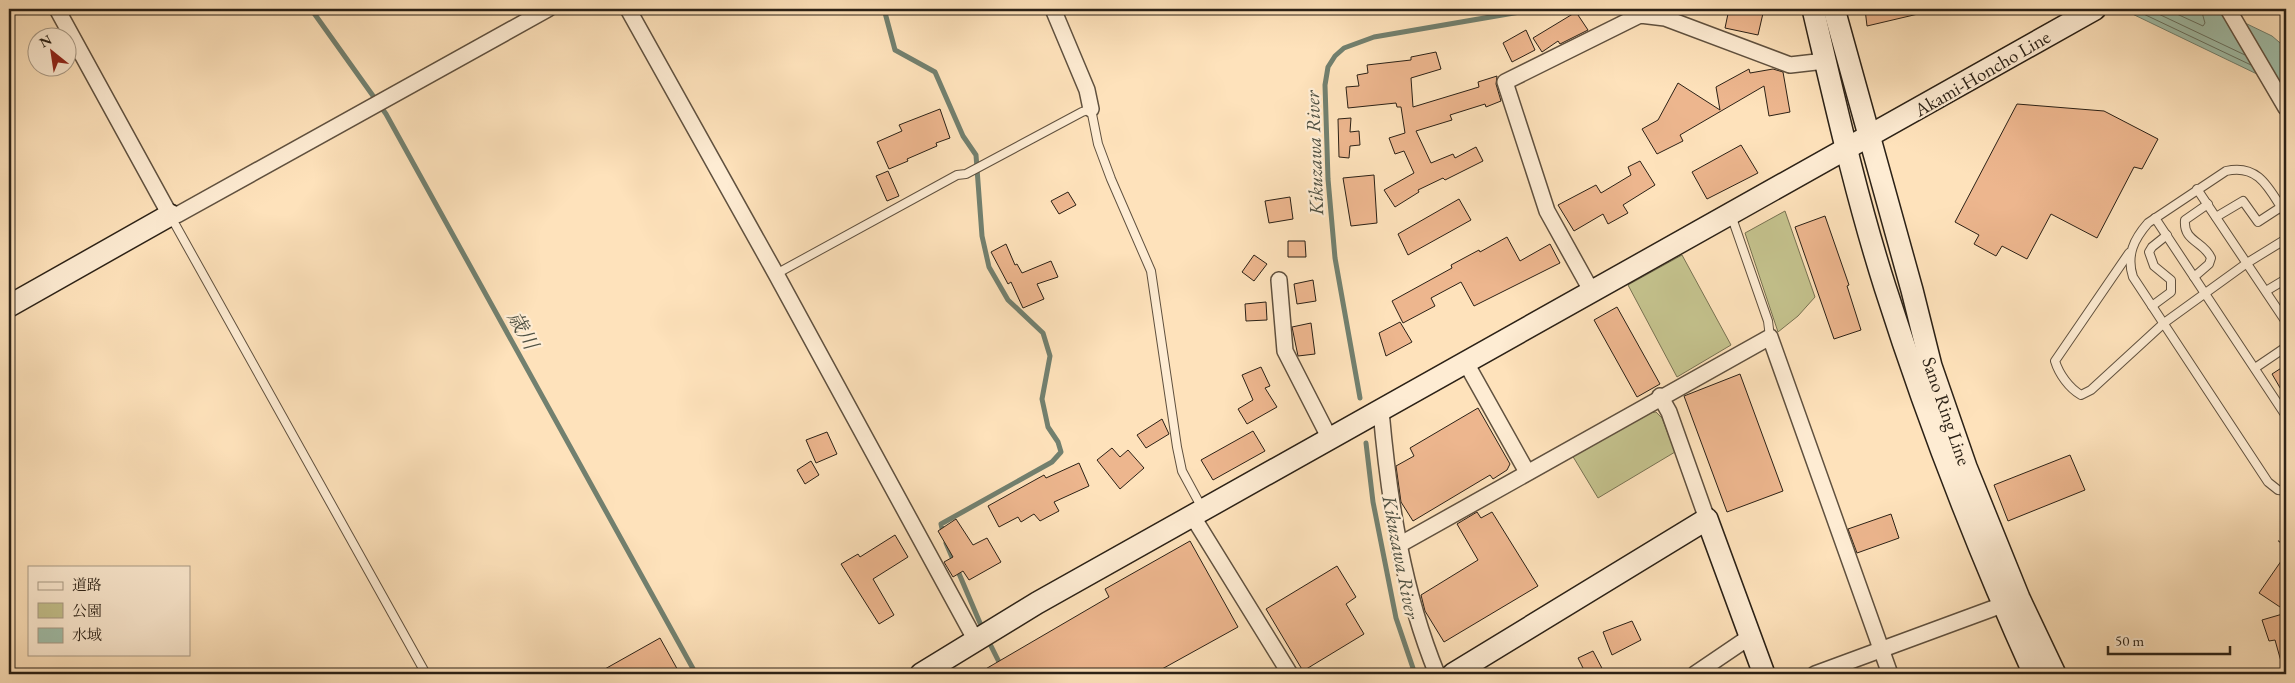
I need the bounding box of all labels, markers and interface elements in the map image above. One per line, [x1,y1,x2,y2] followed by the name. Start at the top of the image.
[1909,24,2055,123] street label: Akami-Honcho Line
[28,28,78,78] north arrow
[36,30,55,51] text: N
[1299,89,1329,217] water label: Kikuzawa River
[502,306,545,356] water label: 歳川
[1916,354,1977,469] street label: Sano Ring Line
[1376,492,1426,622] water label: Kikuzawa River
[28,566,190,656] legend
[72,575,102,594] text: 道路
[72,601,102,620] text: 公園
[2108,623,2230,655] scale bar
[72,625,102,644] text: 水域
[2115,631,2144,650] text: 50 m

